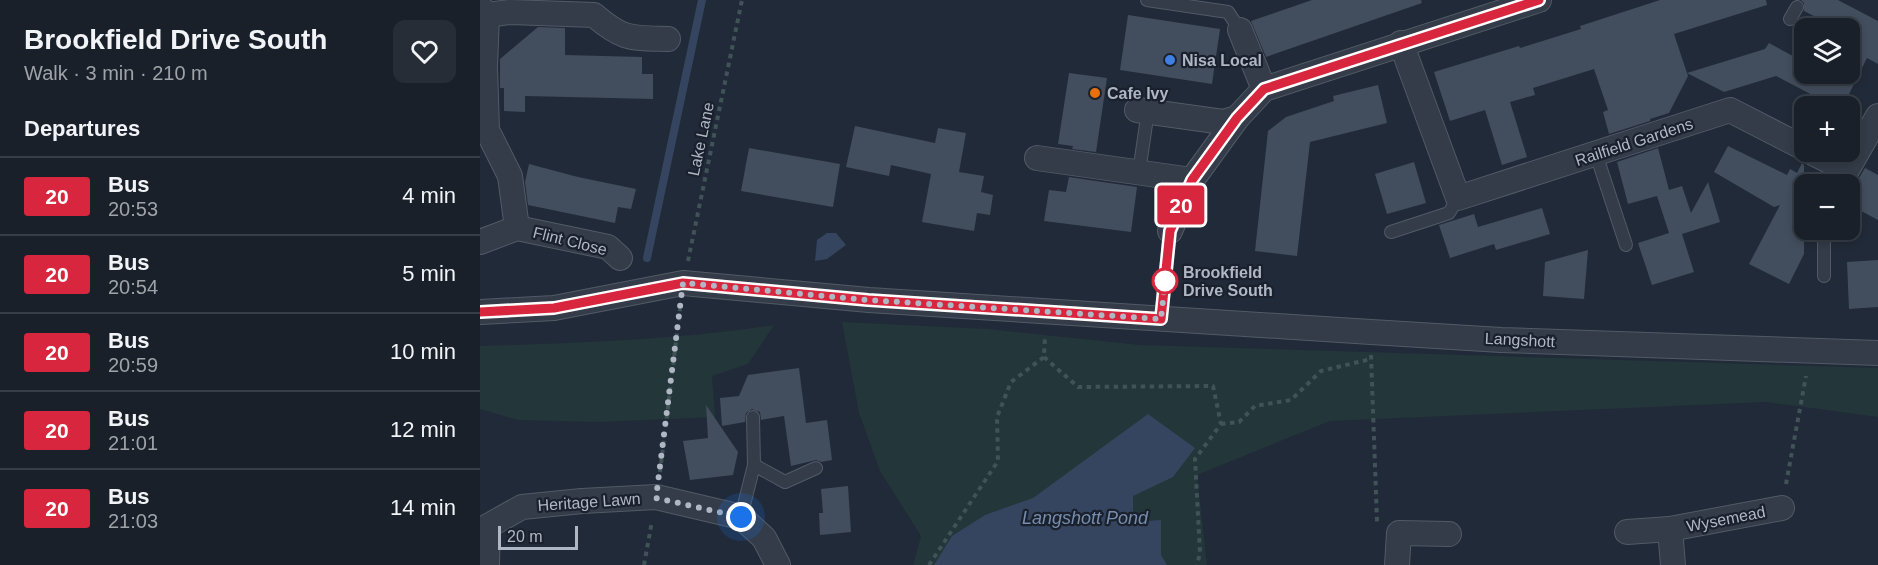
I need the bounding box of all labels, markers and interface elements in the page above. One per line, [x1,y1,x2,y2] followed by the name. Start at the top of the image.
[1794,18,1860,240] map controls
[1794,18,1860,84] button: layers
[393,20,456,83] button: heart
[24,24,327,55] text: Brookfield Drive South
[1182,52,1262,69] place label: Nisa Local
[1163,53,1177,67] marker: Nisa Local
[24,62,208,84] text: Walk · 3 min · 210 m
[1107,85,1168,102] place label: Cafe Ivy
[1088,86,1102,100] marker: Cafe Ivy
[1794,96,1860,162] button: +
[685,101,717,177] street label: Lake Lane
[1573,115,1695,169] street label: Railfield Gardens
[24,116,140,141] text: Departures
[108,172,150,197] text: Bus
[1794,174,1860,240] button: −
[402,183,456,208] text: 4 min
[45,185,69,208] text: 20
[1154,186,1208,224] line badge: 20
[1169,194,1193,217] text: 20
[108,198,158,220] text: 20:53
[531,224,609,258] street label: Flint Close
[108,250,150,275] text: Bus
[402,261,456,286] text: 5 min
[45,263,69,286] text: 20
[1183,264,1273,299] place label: Brookfield Drive South
[1152,268,1178,294] marker: Brookfield Drive South
[108,276,158,298] text: 20:54
[108,328,150,353] text: Bus
[1484,330,1556,350] street label: Langshott
[390,339,456,364] text: 10 min
[45,341,69,364] text: 20
[108,354,158,376] text: 20:59
[108,406,150,431] text: Bus
[390,417,456,442] text: 12 min
[45,419,69,442] text: 20
[108,432,158,454] text: 21:01
[108,484,150,509] text: Bus
[537,490,641,514] street label: Heritage Lawn
[390,495,456,520] text: 14 min
[45,497,69,520] text: 20
[726,502,756,532] your location
[1685,503,1767,535] street label: Wysemead
[1022,508,1149,528] water label: Langshott Pond
[108,510,158,532] text: 21:03
[498,523,578,550] scale bar
[507,528,543,545] text: 20 m

